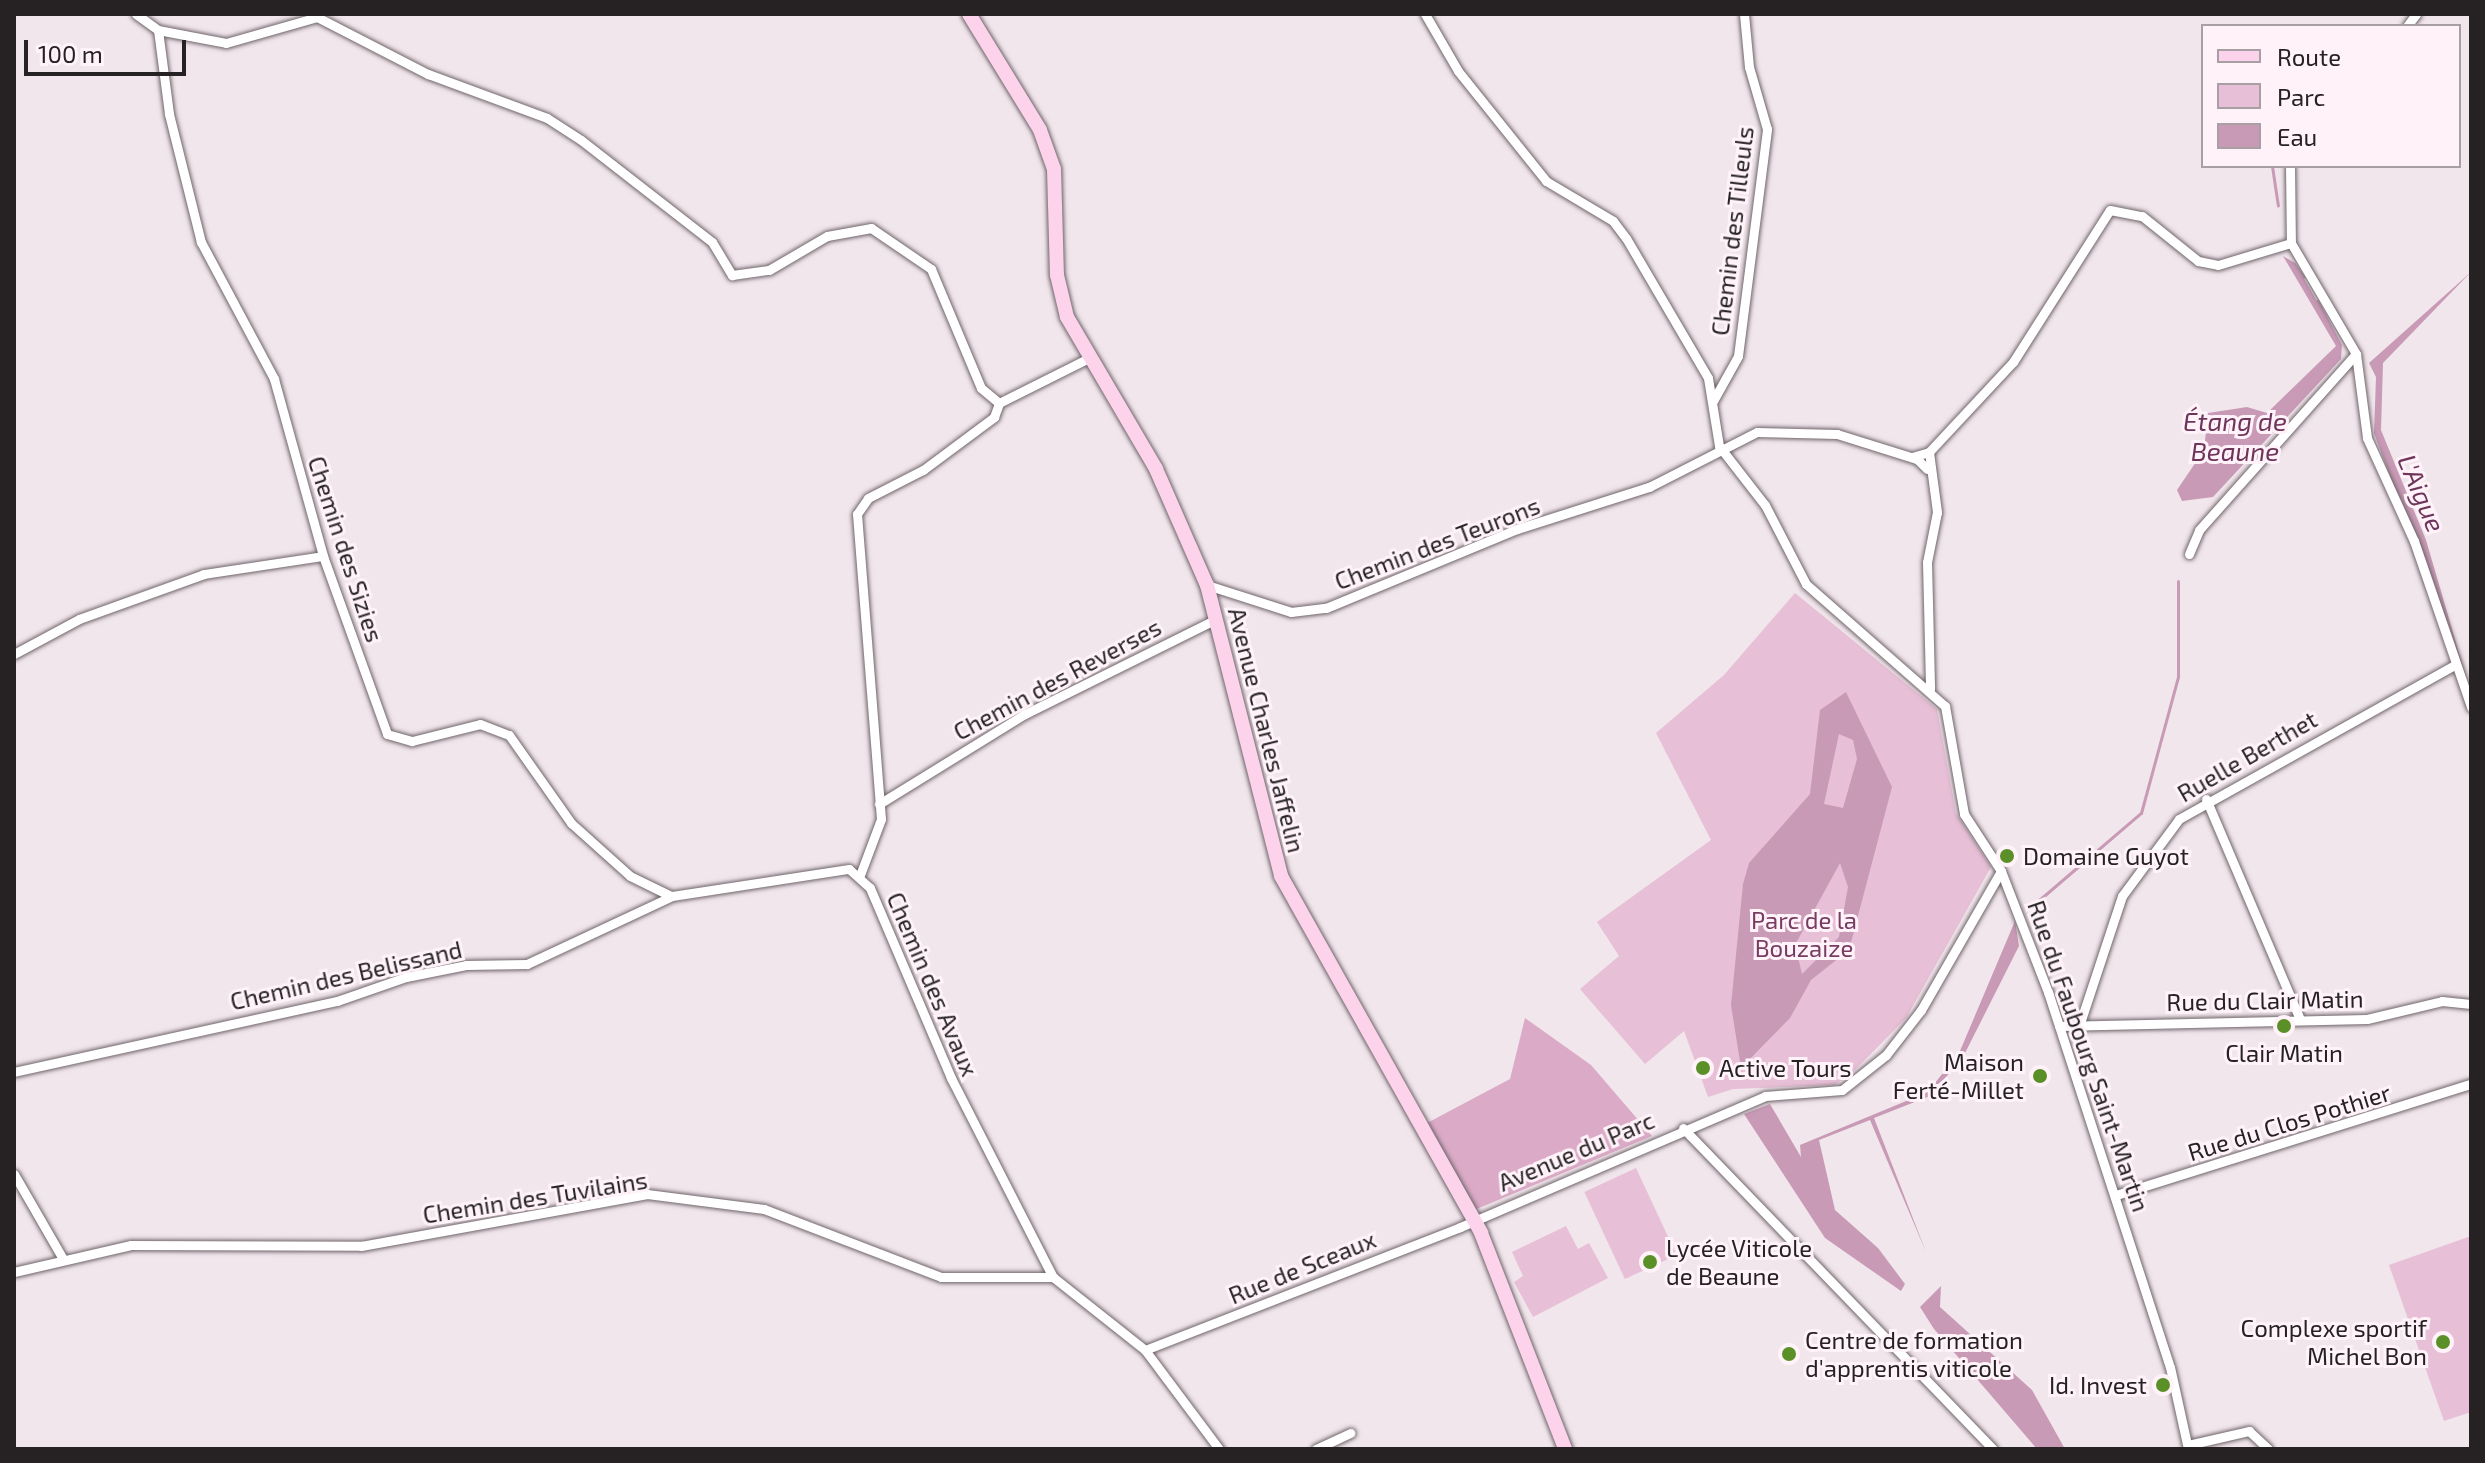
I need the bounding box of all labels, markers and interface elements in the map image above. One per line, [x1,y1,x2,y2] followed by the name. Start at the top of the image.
[28,24,190,74] scale bar
[2201,24,2461,168] legend
[38,39,103,68] text: 100 m
[2277,42,2341,71] text: Route
[2277,82,2325,111] text: Parc
[2277,122,2317,151] text: Eau
[1705,125,1759,337] street label: Chemin des Tilleuls
[2183,405,2287,466] water label: Étang de Beaune
[2392,449,2452,537] water label: L'Aigue
[302,452,390,646] street label: Chemin des Sizies
[1330,491,1544,595] street label: Chemin des Teurons
[1223,604,1311,856] street label: Avenue Charles Jaffelin
[948,612,1166,746] street label: Chemin des Reverses
[2172,704,2322,808] street label: Ruelle Berthet
[2023,842,2189,870] place label: Domaine Guyot
[1998,847,2016,865] marker: Domaine Guyot
[881,887,985,1081] street label: Chemin des Avaux
[2022,897,2156,1215] street label: Rue du Faubourg Saint-Martin
[1751,906,1857,962] park label: Parc de la Bouzaize
[227,934,465,1016] street label: Chemin des Belissand
[2166,984,2364,1016] street label: Rue du Clair Matin
[2275,1017,2293,1035] marker: Clair Matin
[2225,1039,2343,1067] place label: Clair Matin
[1893,1048,2024,1104] place label: Maison Ferté-Millet
[1719,1054,1852,1082] place label: Active Tours
[1694,1059,1712,1077] marker: Active Tours
[2031,1067,2049,1085] marker: Maison Ferté-Millet
[2184,1077,2394,1167] street label: Rue du Clos Pothier
[1494,1105,1658,1197] street label: Avenue du Parc
[420,1165,650,1229] street label: Chemin des Tuvilains
[1224,1224,1380,1310] street label: Rue de Sceaux
[1666,1234,1813,1290] place label: Lycée Viticole de Beaune
[1641,1253,1659,1271] marker: Lycée Viticole de Beaune
[2240,1314,2427,1370] place label: Complexe sportif Michel Bon
[1805,1326,2023,1382] place label: Centre de formation d'apprentis viticole
[2434,1333,2452,1351] marker: Complexe sportif Michel Bon
[1780,1345,1798,1363] marker: Centre de formation d'apprentis viticole
[2049,1371,2147,1399] place label: Id. Invest
[2154,1376,2172,1394] marker: Id. Invest

